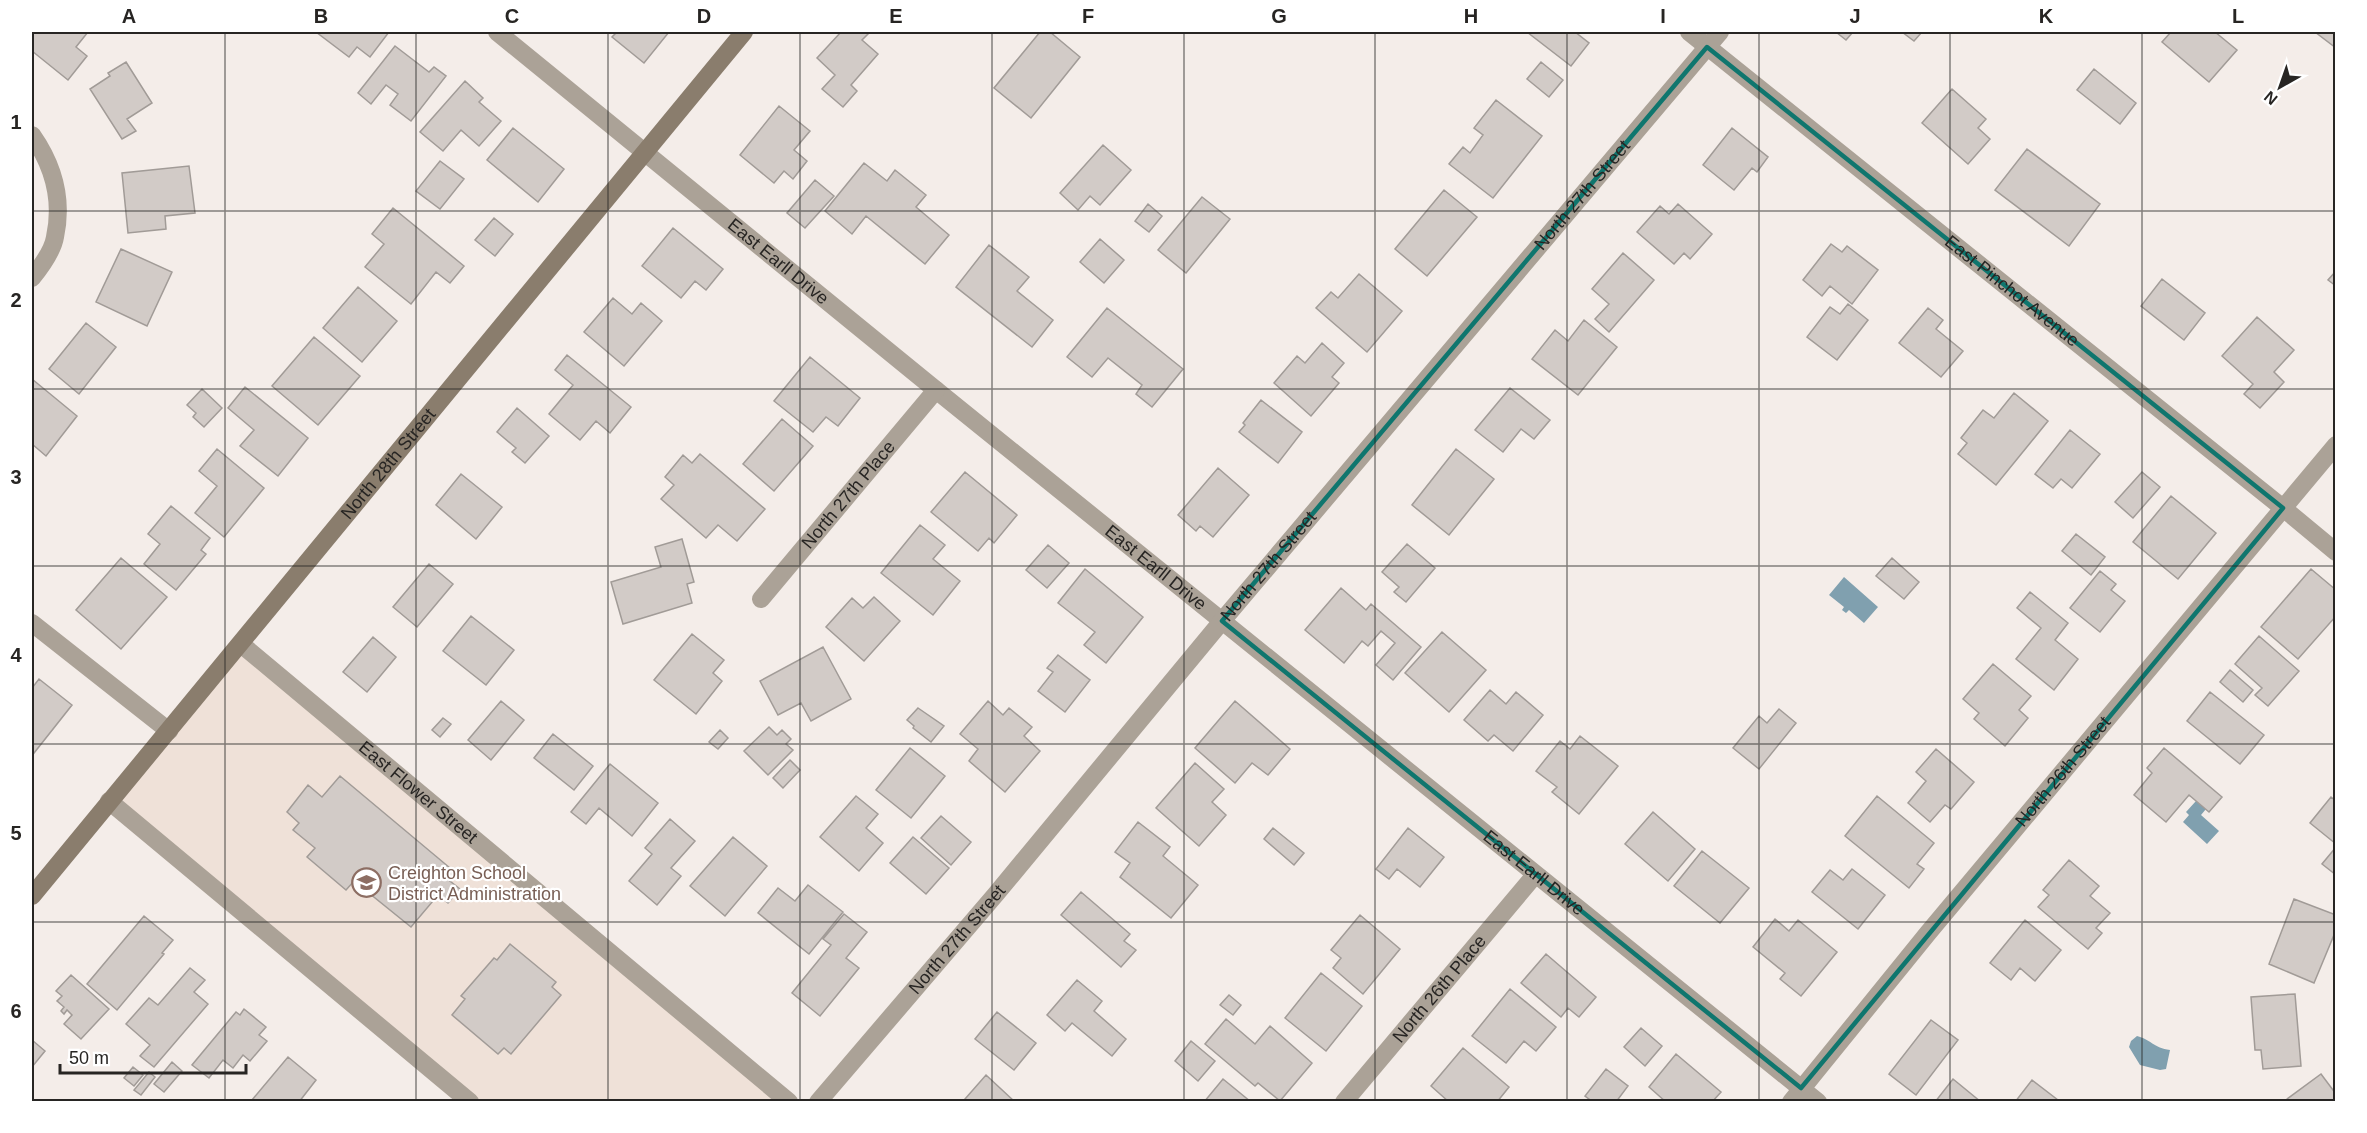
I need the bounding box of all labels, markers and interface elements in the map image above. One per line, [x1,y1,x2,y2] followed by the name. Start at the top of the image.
[122,5,136,27] text: A
[314,5,328,27] text: B
[505,5,519,27] text: C
[697,5,711,27] text: D
[889,5,903,27] text: E
[1082,5,1094,27] text: F
[1271,5,1287,27] text: G
[1464,5,1478,27] text: H
[1660,5,1666,27] text: I
[1849,5,1861,27] text: J
[2039,5,2054,27] text: K
[2232,5,2244,27] text: L
[2250,57,2310,117] north arrow
[2261,88,2281,108] text: N
[10,111,22,133] text: 1
[1530,136,1634,254] street label: North 27th Street
[724,214,833,308] street label: East Earll Drive
[1941,231,2083,351] street label: East Pinchot Avenue
[10,289,22,311] text: 2
[337,405,439,523] street label: North 28th Street
[798,437,899,553] street label: North 27th Place
[10,466,22,488] text: 3
[1216,507,1320,625] street label: North 27th Street
[1101,521,1210,614] street label: East Earll Drive
[10,644,22,666] text: 4
[2011,712,2115,831] street label: North 26th Street
[355,737,482,847] street label: East Flower Street
[10,822,22,844] text: 5
[1479,826,1589,920] street label: East Earll Drive
[388,863,561,904] place label: Creighton School District Administration
[351,867,383,899] school or university icon: Creighton School District Administration
[905,881,1009,998] street label: North 27th Street
[1388,931,1490,1047] street label: North 26th Place
[10,1000,22,1022] text: 6
[60,1037,246,1075] scale bar
[69,1048,109,1068] text: 50 m

